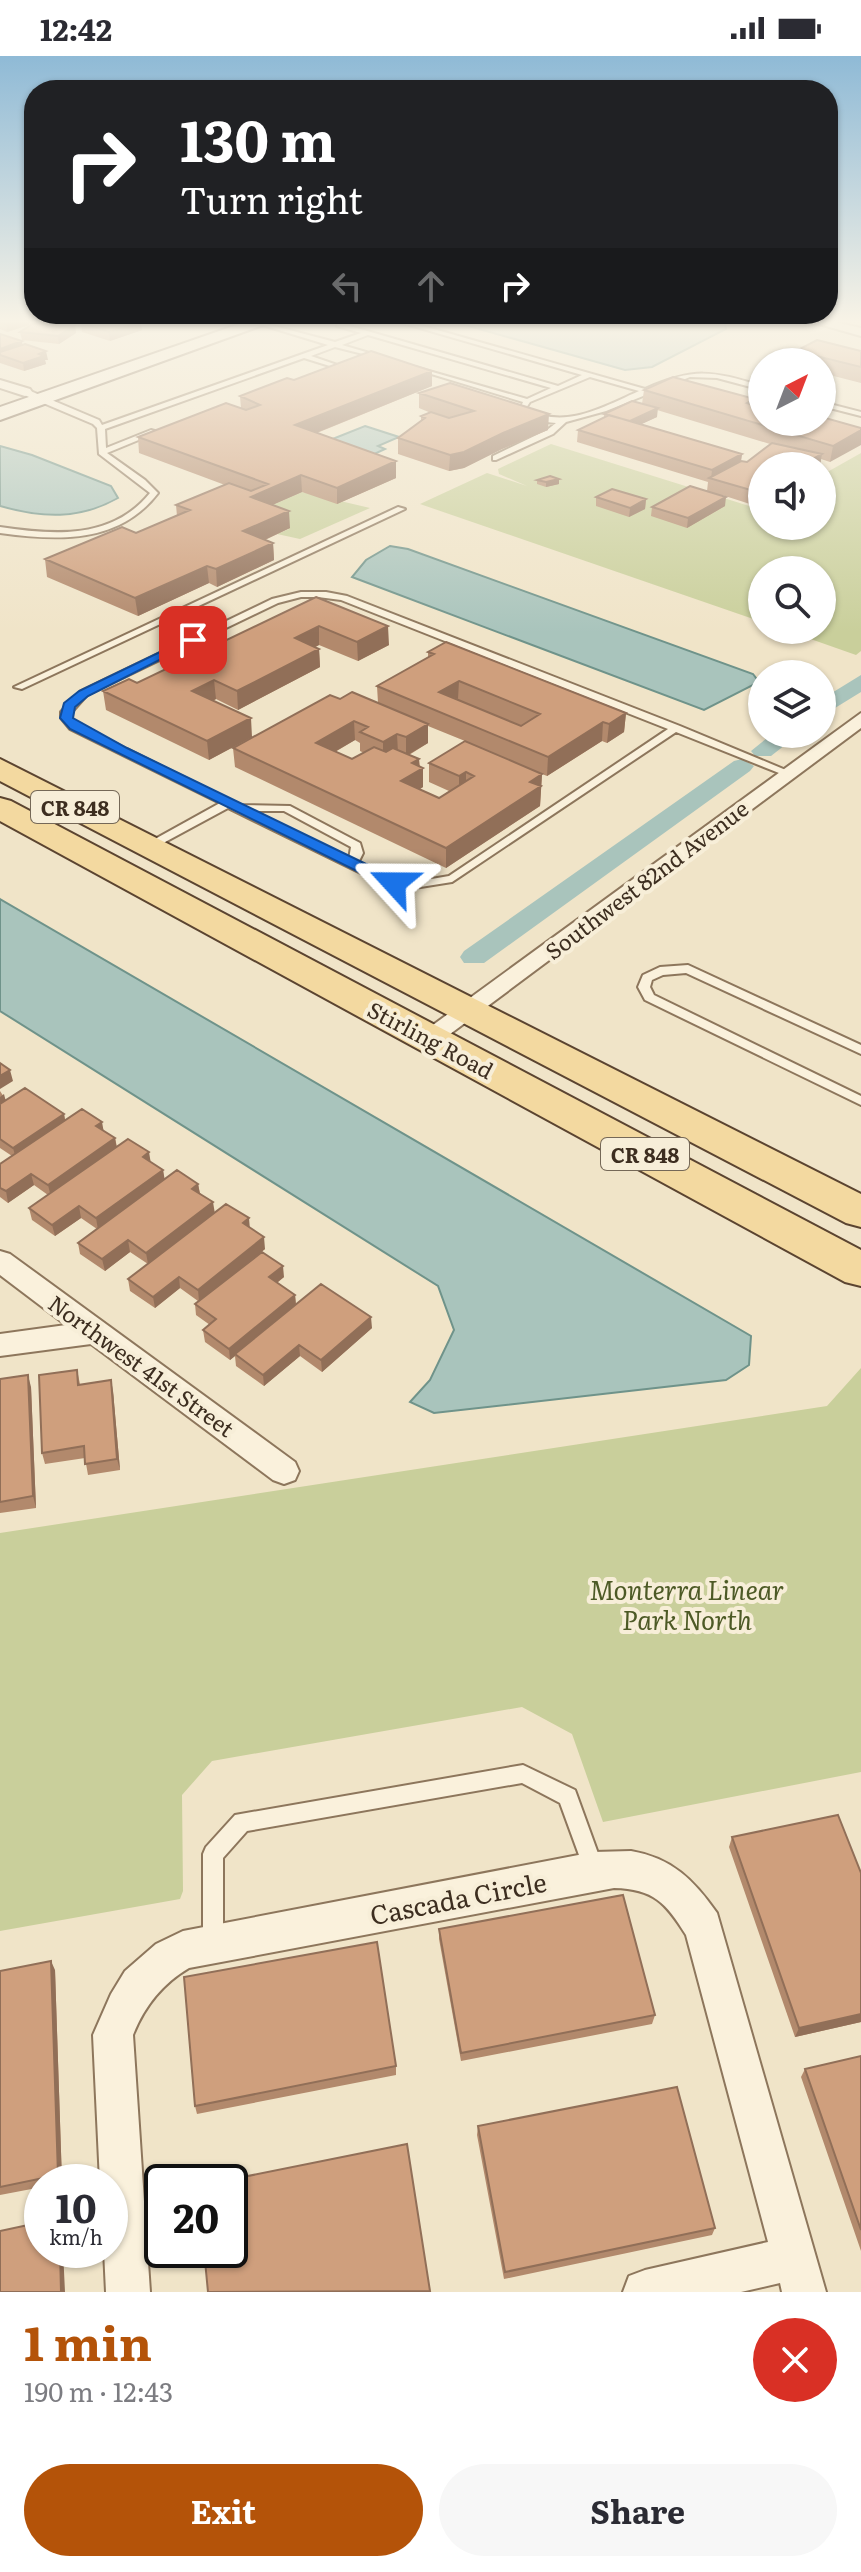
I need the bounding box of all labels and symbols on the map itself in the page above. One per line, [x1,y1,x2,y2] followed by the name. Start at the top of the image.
[748,348,836,436] north arrow
[159,606,227,674] pin
[31,791,119,823] road number: CR 848
[537,791,755,967] street label: Southwest 82nd Avenue
[352,841,436,925] position arrow
[362,992,500,1086] street label: Stirling Road
[601,1138,689,1170] road number: CR 848
[42,1286,242,1444] street label: Northwest 41st Street
[590,1569,784,1638] park label: Monterra Linear Park North
[366,1861,550,1933] street label: Cascada Circle
[144,2164,248,2268] speed limit sign: 20

